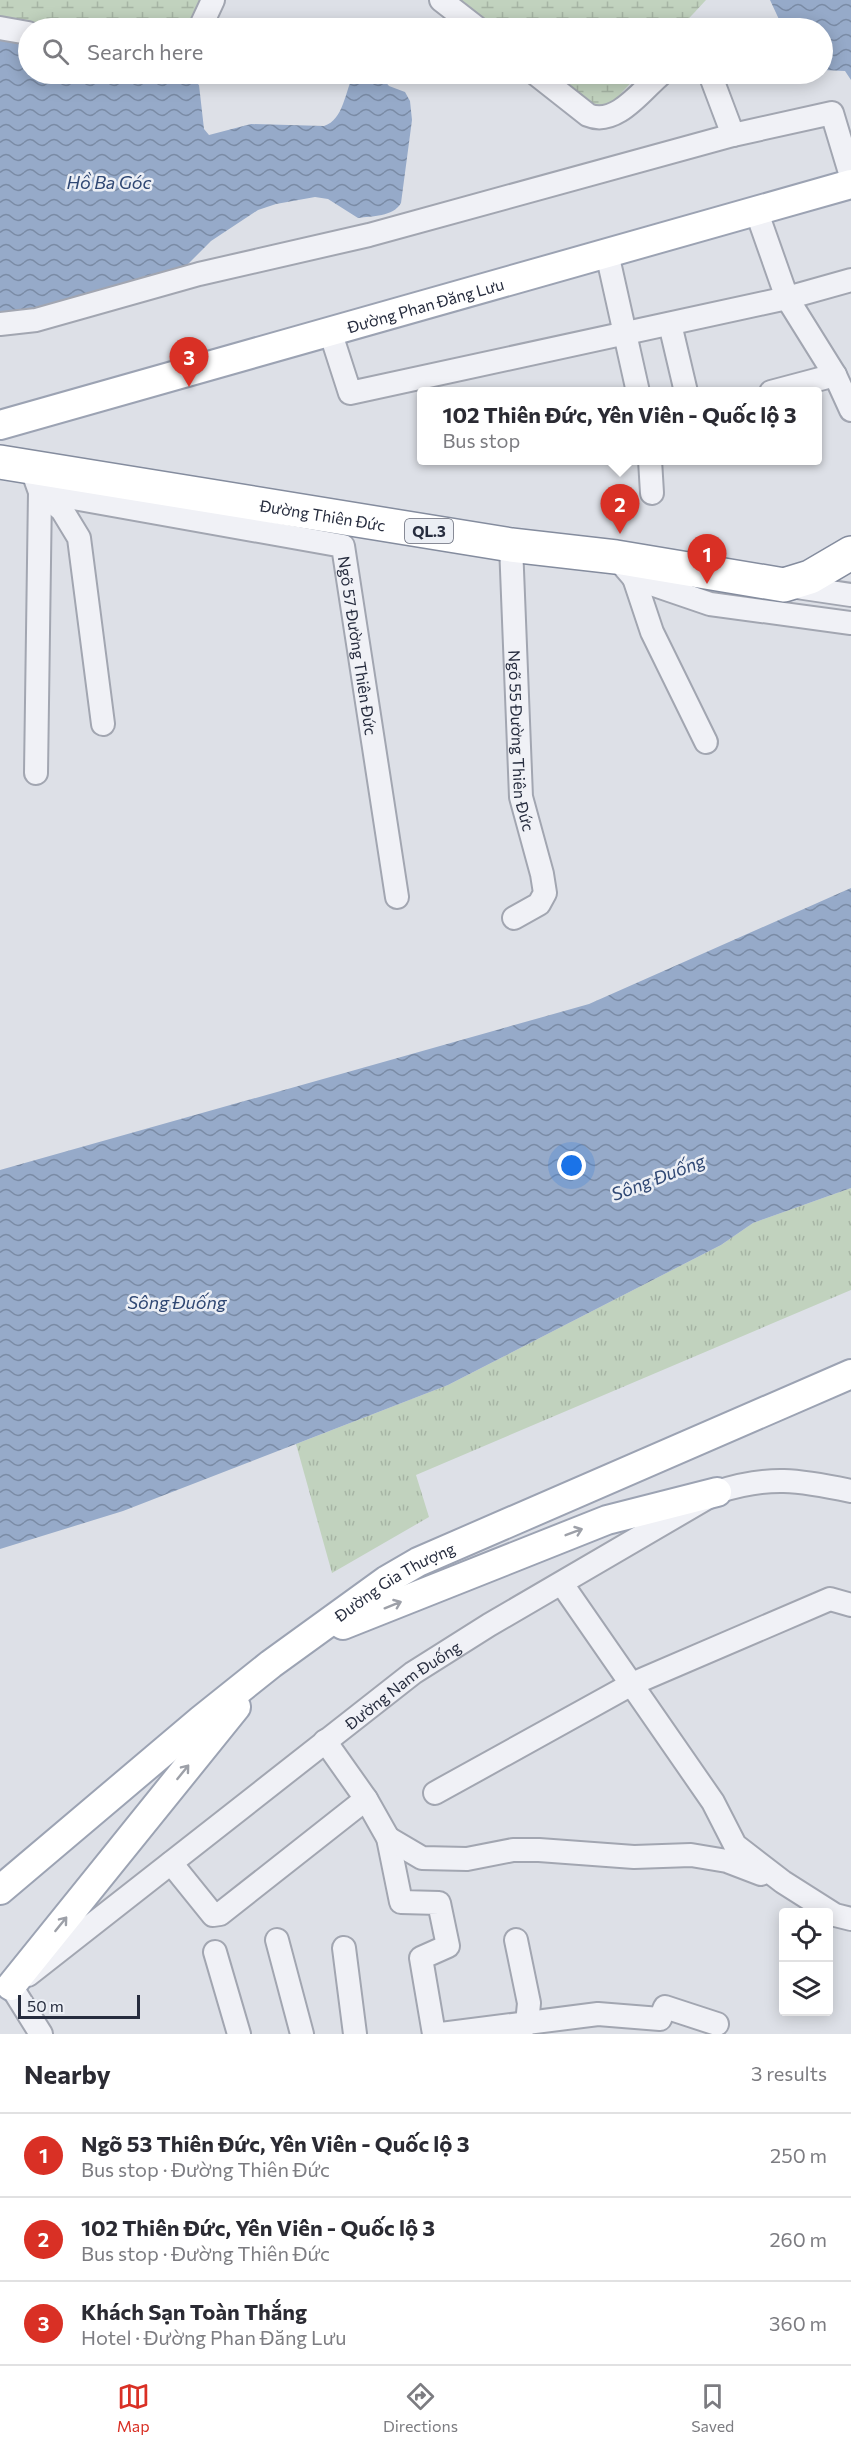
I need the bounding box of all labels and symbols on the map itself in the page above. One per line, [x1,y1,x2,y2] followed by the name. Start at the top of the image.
[66,171,152,193] water label: Hồ Ba Góc
[344,273,506,336] street label: Đường Phan Đăng Lưu
[170,338,208,387] pin: 3
[600,484,640,534] pin: 2
[258,495,387,534] street label: Đường Thiên Đức
[405,519,453,543] road number: QL.3
[688,534,726,584] pin: 1
[335,555,381,736] street label: Ngõ 57 Đường Thiên Đức
[506,650,539,833] street label: Ngõ 55 Đường Thiên Đức
[608,1149,709,1205] water label: Sông Đuống
[557,1151,586,1180] your location
[128,1291,228,1313] water label: Sông Đuống
[564,1526,583,1537] one-way arrow
[330,1538,458,1625] street label: Đường Gia Thượng
[383,1599,402,1610] one-way arrow
[340,1636,464,1733] street label: Đường Nam Đuống
[177,1764,190,1780] one-way arrow
[54,1916,67,1932] one-way arrow
[18,1992,140,2020] scale bar

